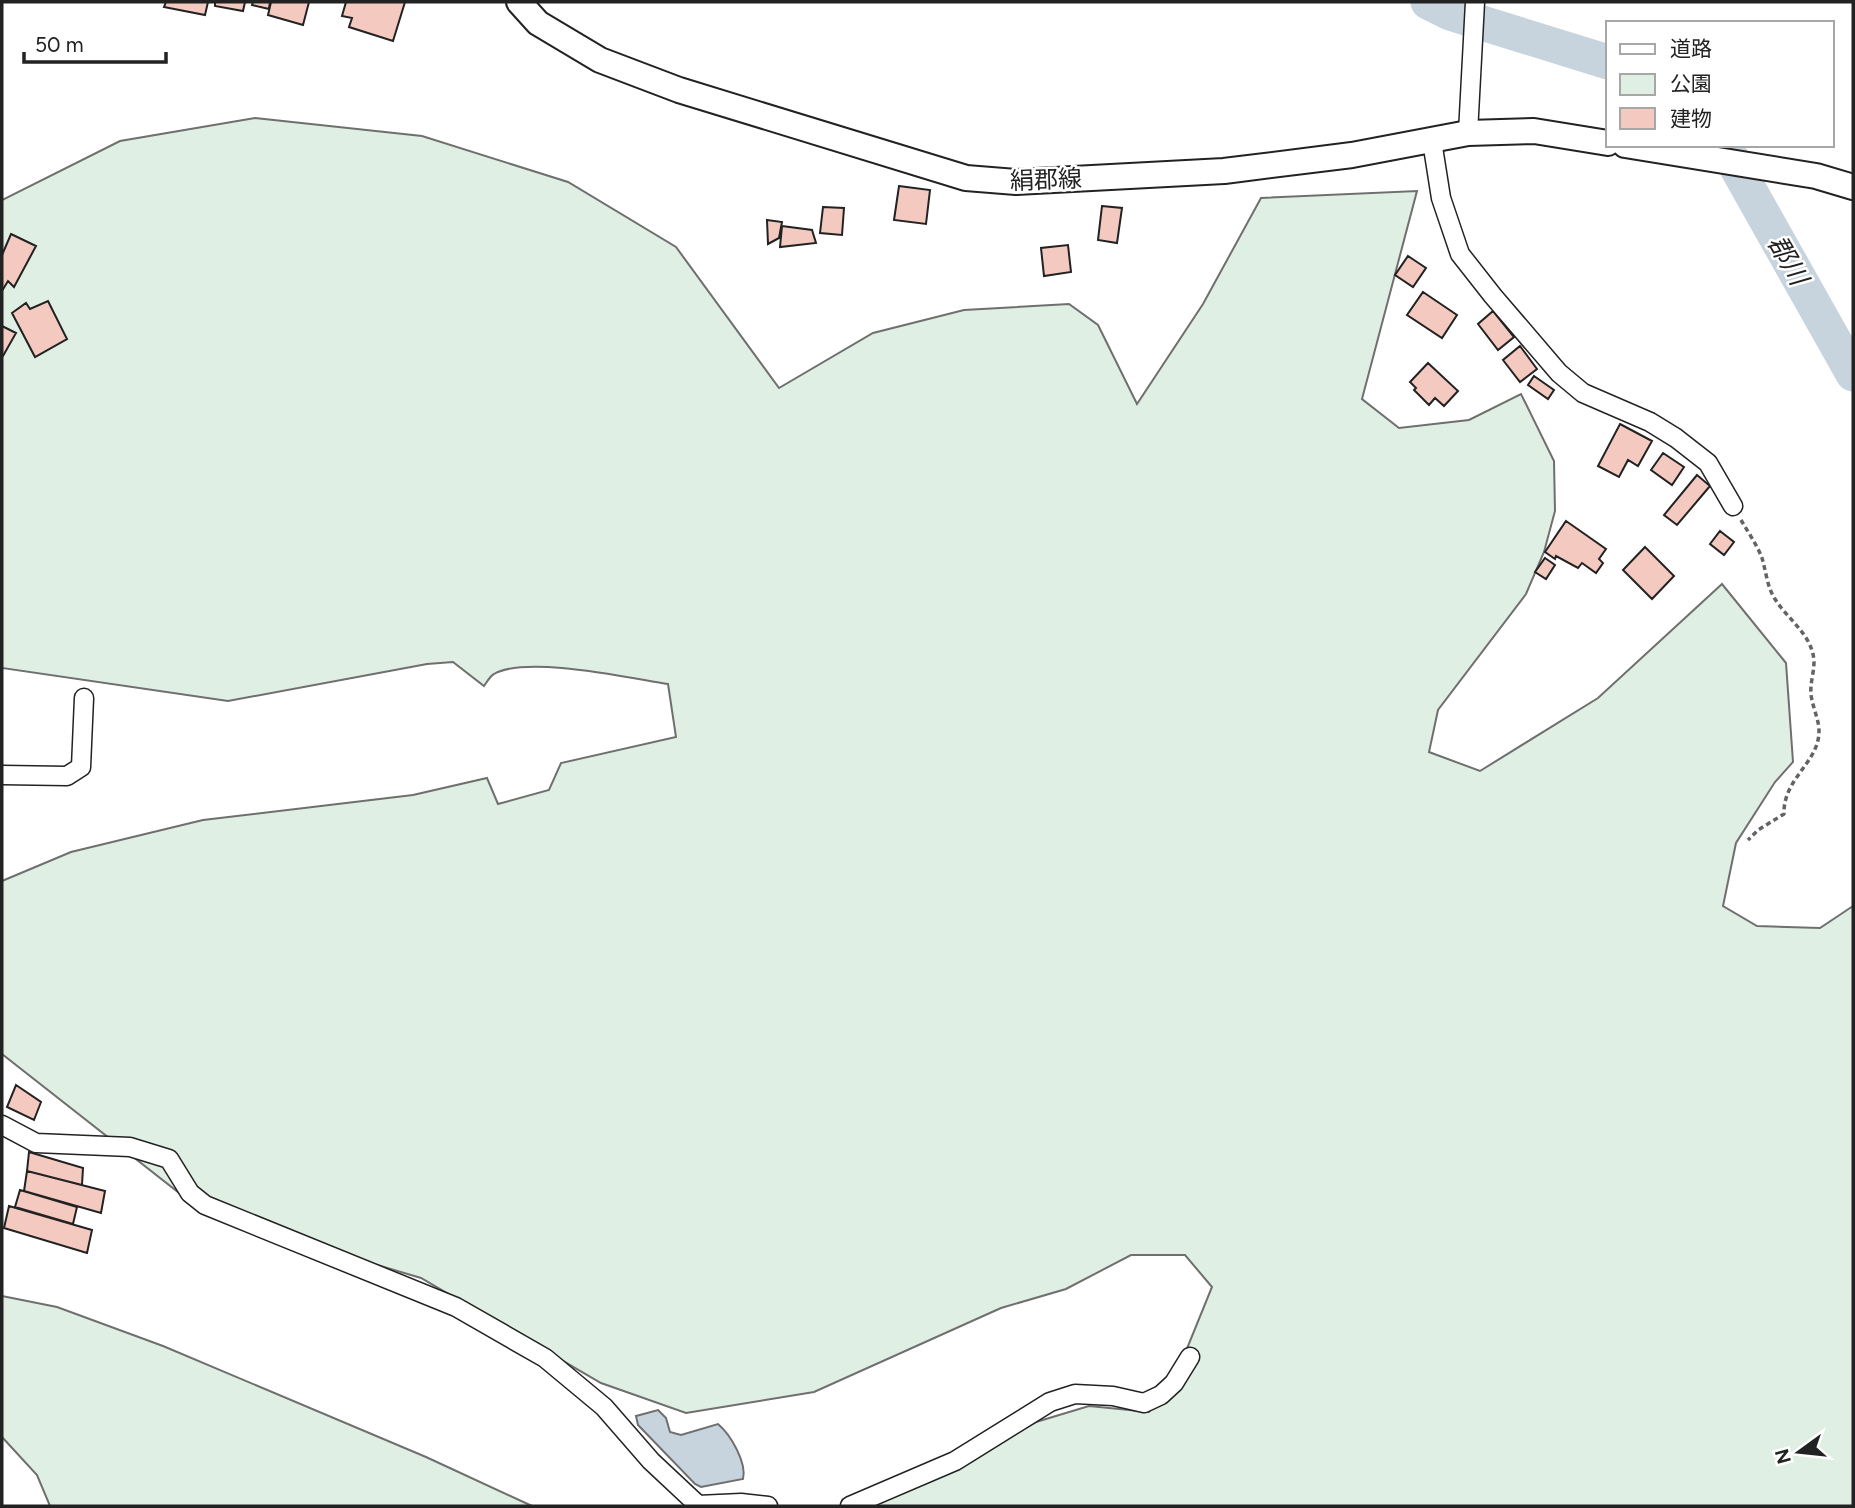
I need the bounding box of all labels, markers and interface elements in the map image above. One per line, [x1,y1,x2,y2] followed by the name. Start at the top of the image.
[24,21,166,65] scale bar
[1606,21,1834,147] legend
[35,32,84,57] text: 50 m
[1670,36,1712,61] text: 道路
[1670,71,1712,96] text: 公園
[1670,106,1712,131] text: 建物
[1009,164,1082,195] street label: 絹郡線
[1761,229,1816,293] water label: 郡川
[1764,1417,1834,1487] north arrow
[1770,1446,1796,1466] text: N

